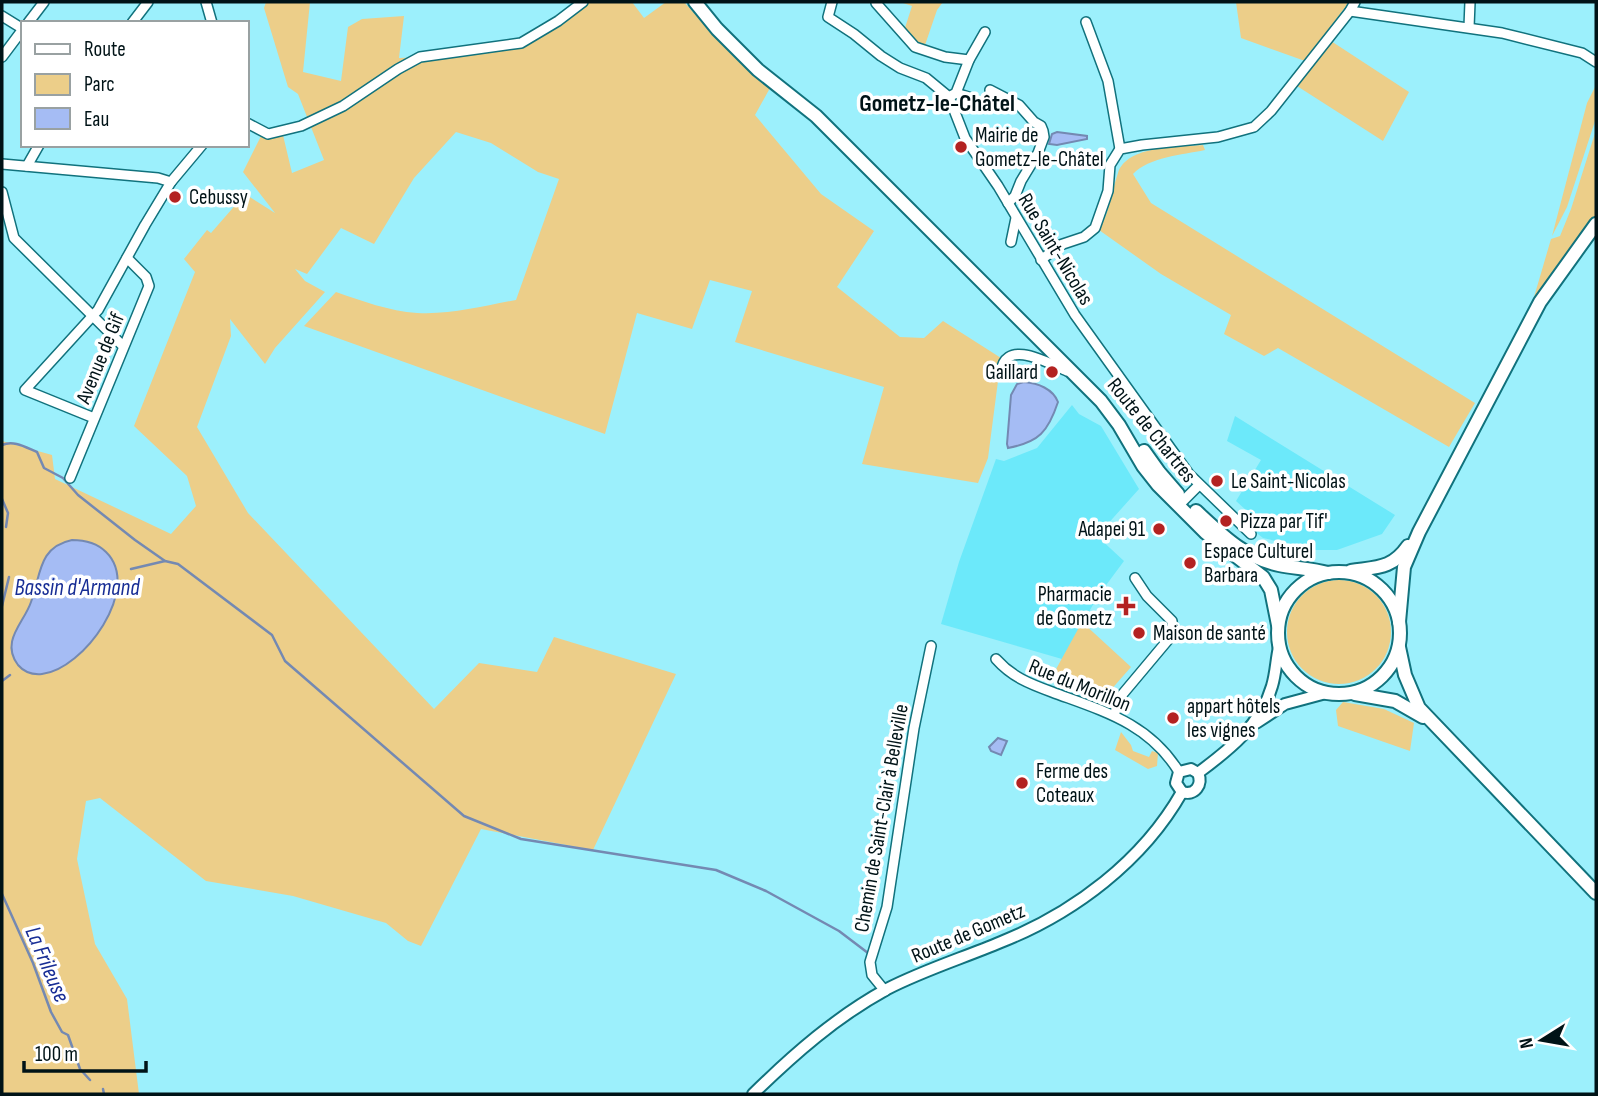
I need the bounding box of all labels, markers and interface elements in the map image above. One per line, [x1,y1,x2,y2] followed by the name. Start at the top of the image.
[21,21,248,147] legend
[84,37,126,62] text: Route
[84,72,115,97] text: Parc
[859,89,1015,118] district label: Gometz-le-Châtel
[84,107,109,132] text: Eau
[975,123,1104,172] place label: Mairie de Gometz-le-Châtel
[953,139,969,155] marker: Mairie de Gometz-le-Châtel
[189,185,248,210] place label: Cebussy
[167,189,183,205] marker: Cebussy
[1012,189,1099,310] street label: Rue Saint-Nicolas
[71,308,130,408] street label: Avenue de Gif
[985,360,1038,385] place label: Gaillard
[1044,364,1060,380] marker: Gaillard
[1102,373,1201,488] street label: Route de Chartres
[1231,469,1346,494] place label: Le Saint-Nicolas
[1209,473,1225,489] marker: Le Saint-Nicolas
[1240,509,1328,534] place label: Pizza par Tif'
[1218,513,1234,529] marker: Pizza par Tif'
[1077,517,1146,542] place label: Adapei 91
[1151,521,1167,537] marker: Adapei 91
[1204,539,1313,588] place label: Espace Culturel Barbara
[1182,555,1198,571] marker: Espace Culturel Barbara
[14,574,140,602] water label: Bassin d'Armand
[1036,582,1112,631] place label: Pharmacie de Gometz
[1118,598,1134,614] marker: Pharmacie de Gometz
[1153,621,1266,646] place label: Maison de santé
[1131,625,1147,641] marker: Maison de santé
[1025,654,1134,717] street label: Rue du Morillon
[1187,694,1280,743] place label: appart hôtels les vignes
[849,702,914,934] street label: Chemin de Saint-Clair à Belleville
[1165,710,1181,726] marker: appart hôtels les vignes
[1036,759,1108,808] place label: Ferme des Coteaux
[1014,775,1030,791] marker: Ferme des Coteaux
[908,898,1029,969] street label: Route de Gometz
[19,922,76,1006] water label: La Frileuse
[1507,1005,1577,1075] north arrow
[24,1030,147,1074] scale bar
[1515,1036,1539,1050] text: N
[35,1042,78,1067] text: 100 m

